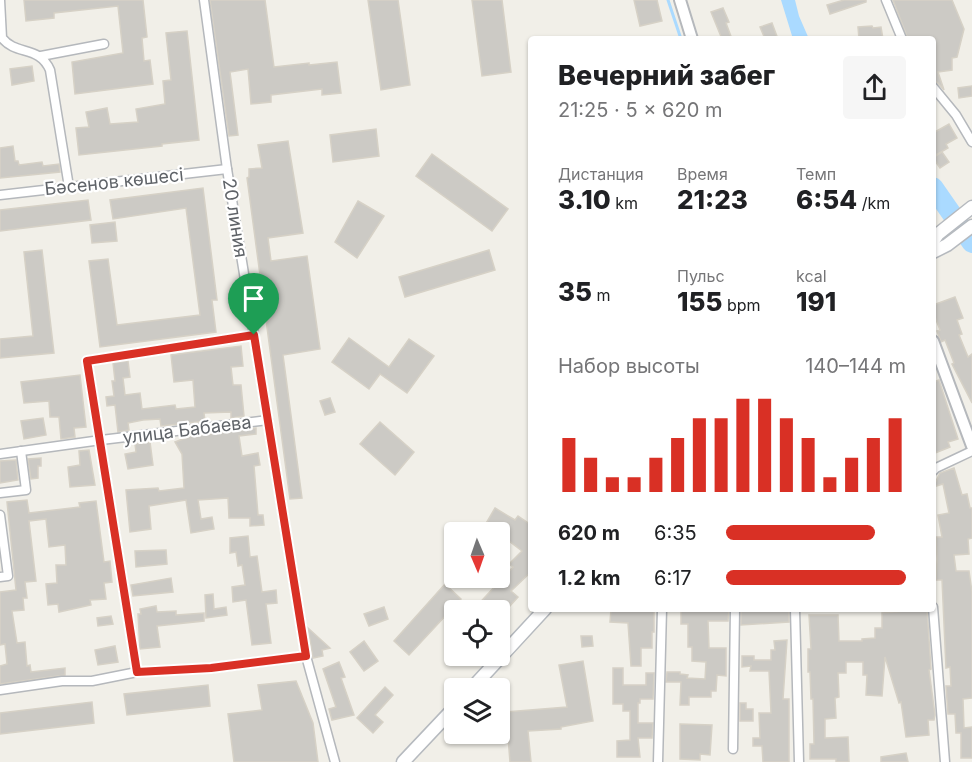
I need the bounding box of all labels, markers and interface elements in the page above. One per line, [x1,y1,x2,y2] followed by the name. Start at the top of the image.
[843,56,906,119] button: share
[558,59,775,92] text: Вечерний забег
[558,98,722,122] text: 21:25 · 5 × 620 m
[43,164,184,199] street label: Бәсенов көшесі
[558,164,644,184] text: Дистанция
[677,164,728,184] text: Время
[796,164,836,184] text: Темп
[219,177,252,259] street label: 20 линия
[558,184,611,215] text: 3.10
[677,184,748,215] text: 21:23
[796,184,857,215] text: 6:54
[611,193,638,213] text: km
[857,193,890,213] text: /km
[677,266,725,286] text: Пульс
[796,266,827,286] text: kcal
[228,273,279,335] pin
[558,276,592,307] text: 35
[237,282,270,315] icon: arrive
[592,285,611,305] text: m
[677,286,722,317] text: 155
[796,286,836,317] text: 191
[722,295,760,315] text: bpm
[558,354,700,378] text: Набор высоты
[805,354,906,378] text: 140–144 m
[121,411,252,448] street label: улица Бабаева
[558,521,620,545] text: 620 m
[654,521,697,545] text: 6:35
[444,522,510,588] north arrow
[444,522,510,744] map controls
[558,566,621,590] text: 1.2 km
[654,566,692,590] text: 6:17
[444,600,510,666] button: locate
[444,678,510,744] button: layers

